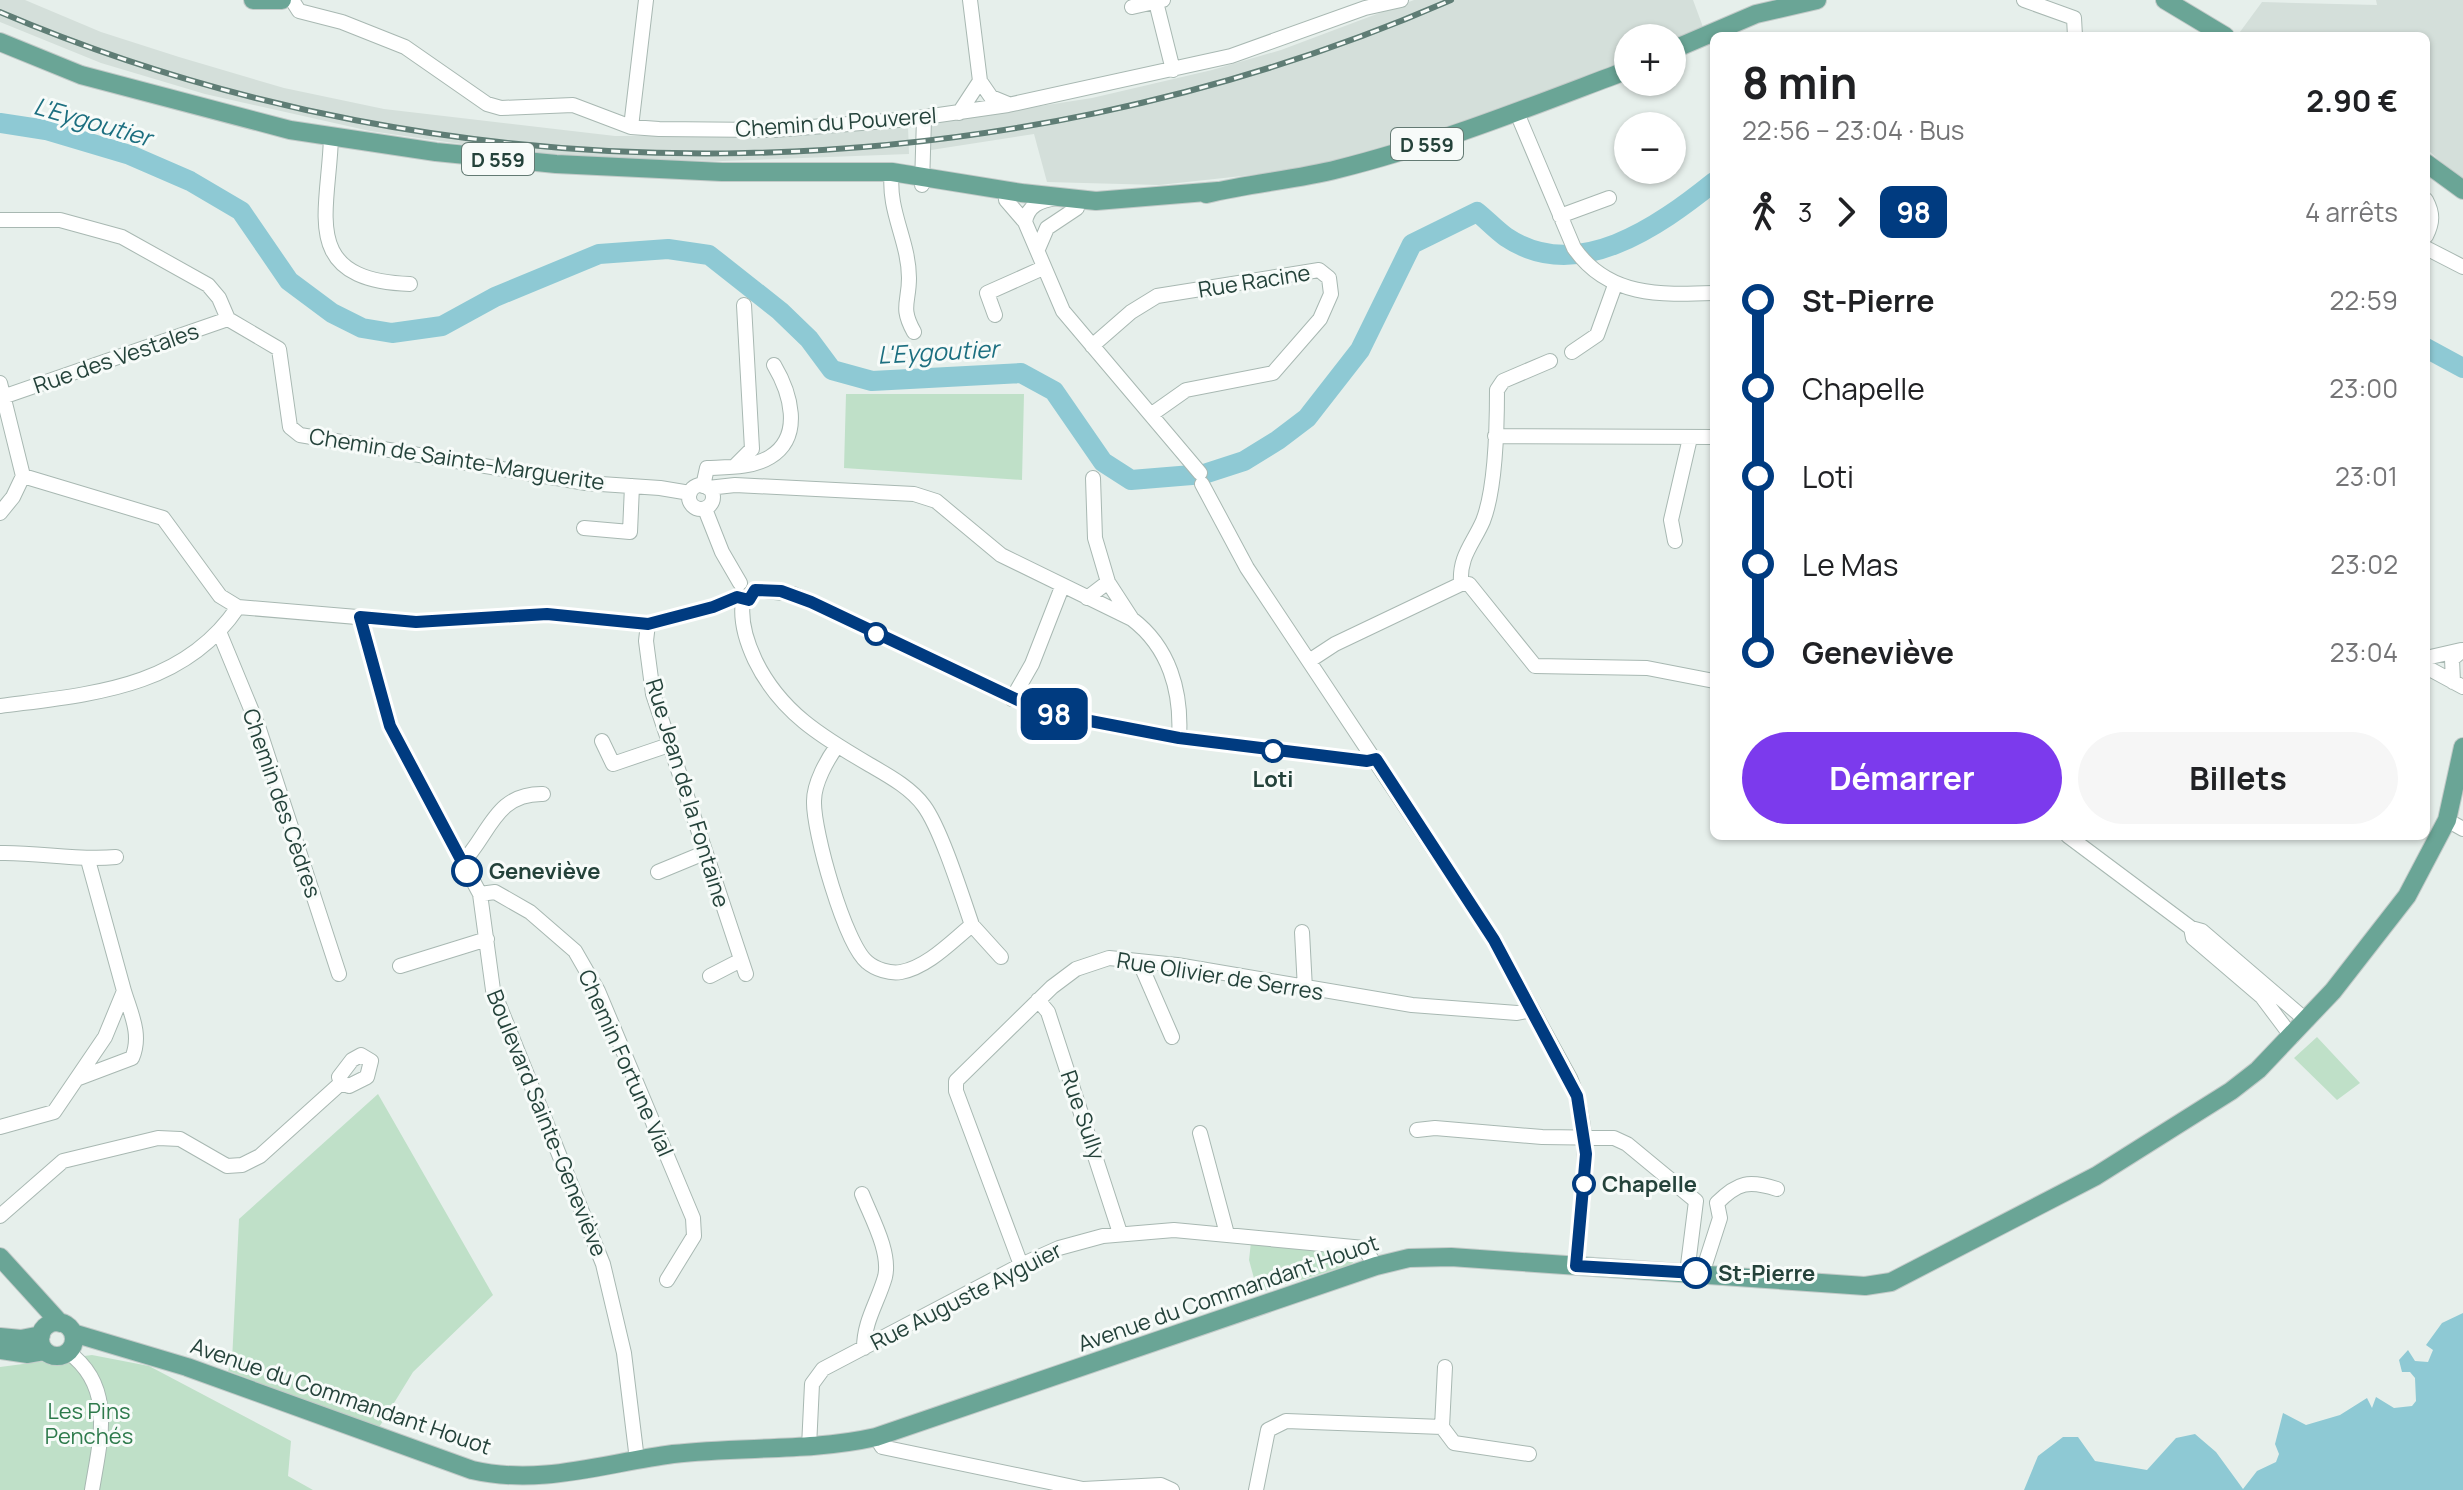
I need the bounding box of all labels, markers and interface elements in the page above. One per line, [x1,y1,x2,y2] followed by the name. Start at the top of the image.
[1614,24,1686,184] map controls
[1614,24,1686,96] button: +
[1742,52,1857,112] text: 8 min
[2306,80,2398,121] text: 2.90 €
[30,88,159,154] water label: L'Eygoutier
[734,100,938,144] street label: Chemin du Pouverel
[1614,112,1686,184] button: −
[1742,112,1964,148] text: 22:56 – 23:04 · Bus
[1391,128,1463,160] road number: D 559
[462,143,534,175] road number: D 559
[1742,190,1786,234] icon: walk
[1824,190,1868,234] icon: forward
[1896,193,1931,231] text: 98
[1798,194,1812,230] text: 3
[2305,194,2398,230] text: 4 arrêts
[1196,257,1312,305] street label: Rue Racine
[1802,280,1935,321] text: St-Pierre
[2329,282,2398,318] text: 22:59
[29,316,203,400] street label: Rue des Vestales
[877,331,1003,371] water label: L'Eygoutier
[1802,368,1925,409] text: Chapelle
[2329,370,2398,406] text: 23:00
[307,421,607,497] street label: Chemin de Sainte-Marguerite
[1802,456,1854,497] text: Loti
[2335,458,2398,494] text: 23:01
[1802,544,1898,585] text: Le Mas
[2330,546,2398,582] text: 23:02
[865,623,887,645] unlabelled marker
[1802,632,1954,673] text: Geneviève
[2330,634,2398,670] text: 23:04
[639,675,737,911] street label: Rue Jean de la Fontaine
[1018,688,1090,740] line badge: 98
[1037,695,1071,733] text: 98
[236,704,328,902] street label: Chemin des Cèdres
[1742,732,2062,824] button: Démarrer
[2078,732,2398,824] button: Billets
[1262,740,1284,762] marker: Loti
[1252,764,1294,794] place label: Loti
[452,856,482,886] marker: Geneviève
[489,856,601,886] place label: Geneviève
[1115,945,1325,1007] street label: Rue Olivier de Serres
[571,965,681,1161] street label: Chemin Fortune Vial
[480,985,614,1261] street label: Boulevard Sainte-Geneviève
[1054,1066,1112,1164] street label: Rue Sully
[1602,1169,1697,1199] place label: Chapelle
[1573,1173,1595,1195] marker: Chapelle
[1074,1227,1382,1359] street label: Avenue du Commandant Houot
[865,1235,1067,1357] street label: Rue Auguste Ayguier
[1681,1258,1711,1288] marker: St-Pierre
[1718,1258,1815,1288] place label: St-Pierre
[187,1330,495,1462] street label: Avenue du Commandant Houot
[45,1396,133,1451] park label: Les Pins Penchés

